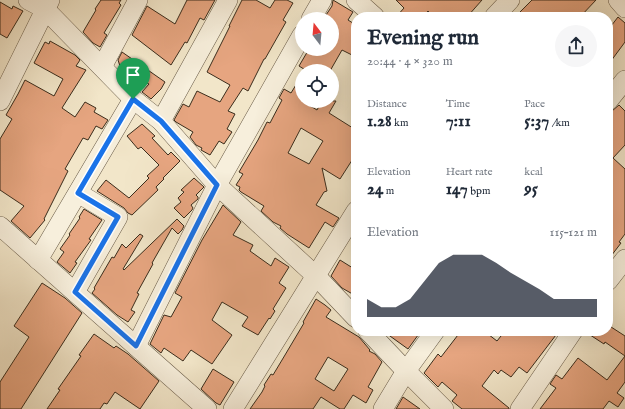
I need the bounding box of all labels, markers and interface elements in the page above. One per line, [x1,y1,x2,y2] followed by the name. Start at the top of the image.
[295,12,339,56] north arrow
[295,12,339,108] map controls
[367,24,479,52] text: Evening run
[555,25,597,67] button: share
[367,53,453,70] text: 20:44 · 4 × 320 m
[116,58,150,99] pin
[122,64,144,86] icon: arrive
[295,64,339,108] button: locate
[367,97,407,111] text: Distance
[446,97,470,111] text: Time
[524,97,545,111] text: Pace
[367,111,392,132] text: 1.28
[446,111,471,132] text: 7:11
[524,111,549,132] text: 5:37
[392,116,408,130] text: km
[549,116,570,130] text: /km
[367,165,411,179] text: Elevation
[446,165,493,179] text: Heart rate
[524,165,543,179] text: kcal
[367,179,383,200] text: 24
[446,179,468,200] text: 147
[524,179,538,200] text: 95
[383,184,394,198] text: m
[468,184,490,198] text: bpm
[367,224,419,241] text: Elevation
[550,224,597,241] text: 115–121 m

